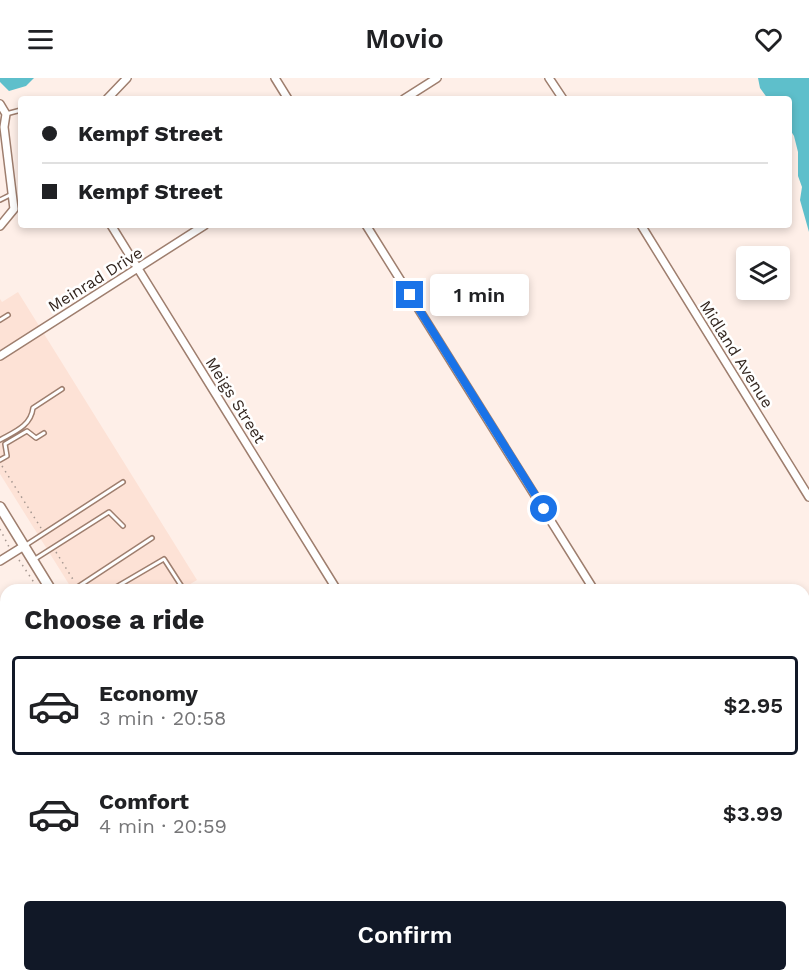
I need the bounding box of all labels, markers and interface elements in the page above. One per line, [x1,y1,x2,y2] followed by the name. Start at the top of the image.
[24,23,57,56] icon: menu
[365,23,444,55] text: Movio
[752,23,785,56] icon: heart
[78,121,223,146] text: Kempf Street
[78,179,223,204] text: Kempf Street
[45,243,146,316] street label: Meinrad Drive
[736,246,790,300] map controls
[736,246,790,300] button: layers
[431,274,530,316] callout: 1 min
[396,281,423,308] route end
[454,283,505,307] text: 1 min
[696,297,777,412] street label: Midland Avenue
[202,354,270,447] street label: Meigs Street
[530,495,557,522] route start
[24,604,204,636] text: Choose a ride
[27,679,81,733] icon: car
[99,681,198,706] text: Economy
[724,693,783,718] text: $2.95
[99,706,226,730] text: 3 min · 20:58
[27,787,81,841] icon: car
[99,789,189,814] text: Comfort
[723,801,783,826] text: $3.99
[99,814,227,838] text: 4 min · 20:59
[24,901,786,970] button: Confirm

